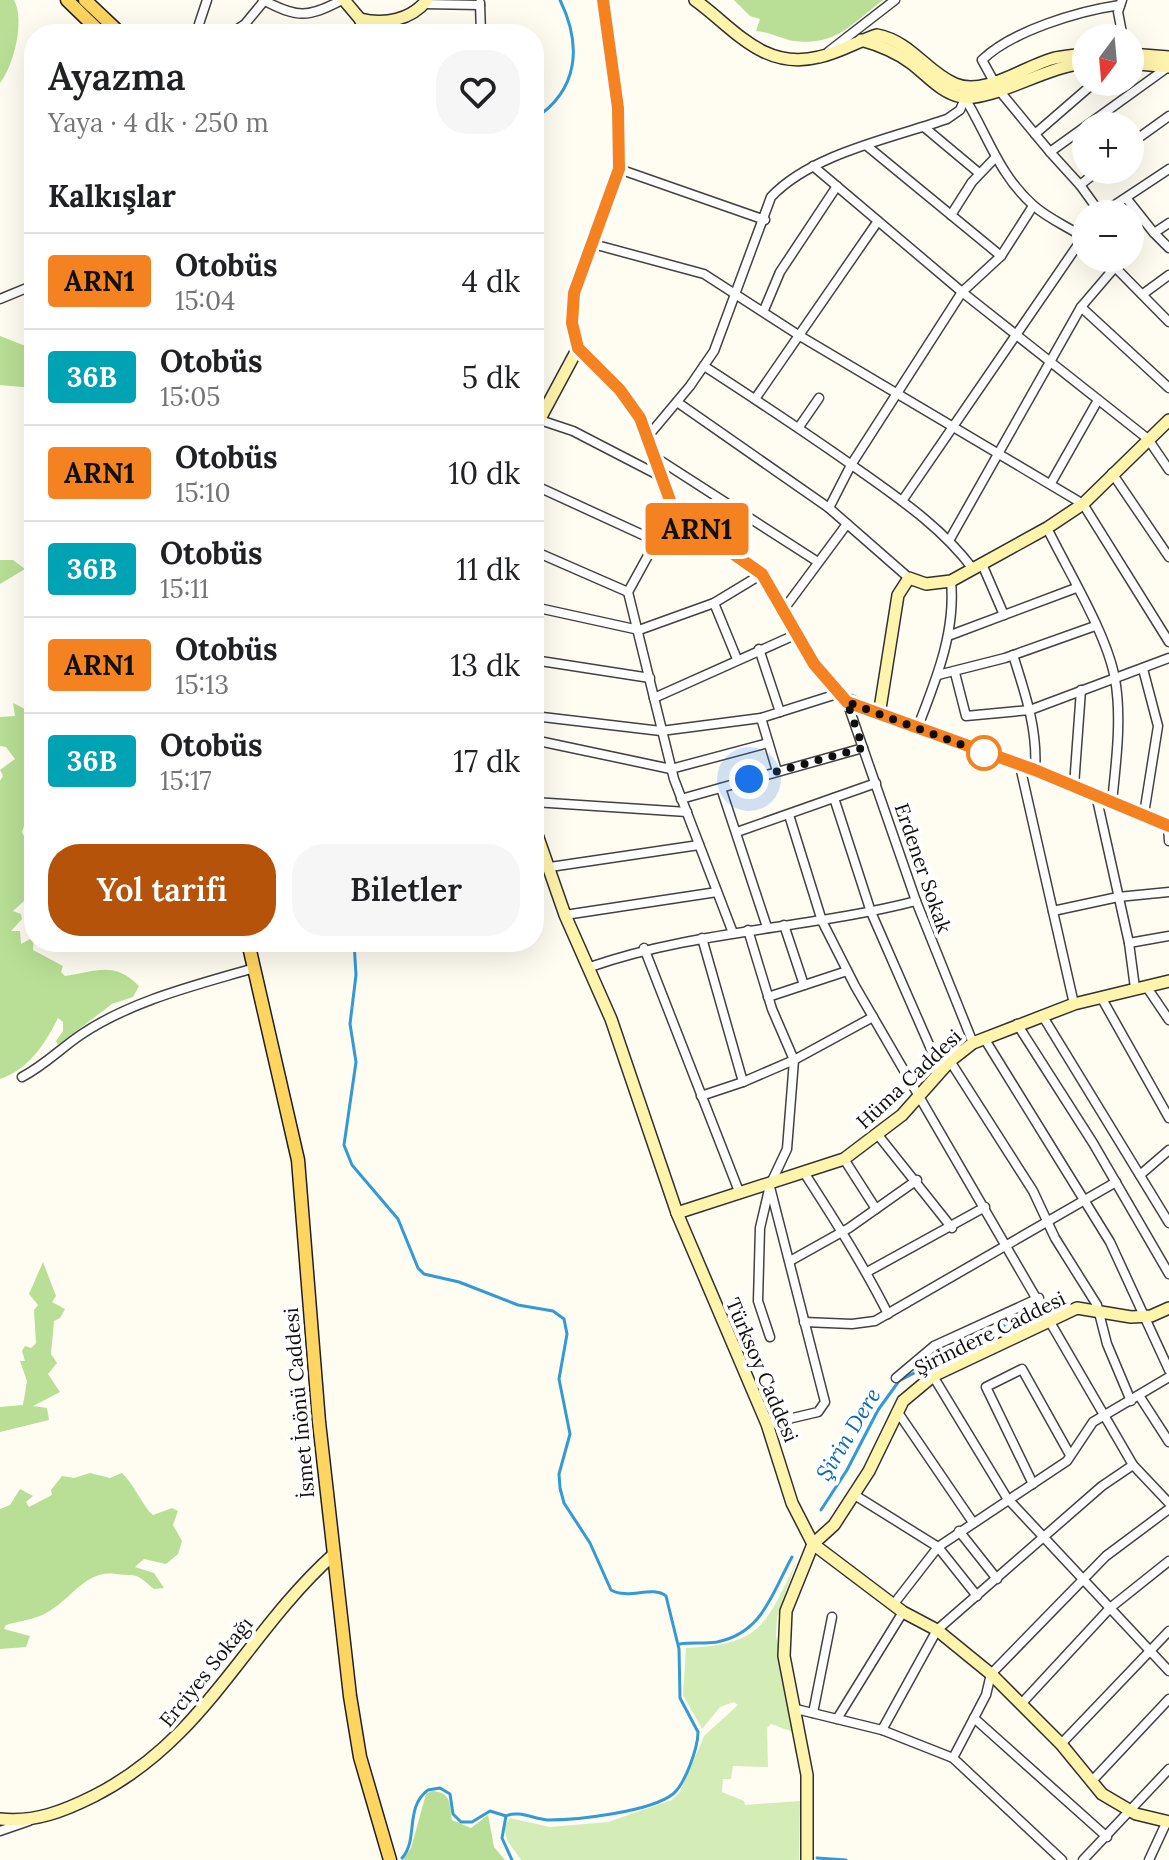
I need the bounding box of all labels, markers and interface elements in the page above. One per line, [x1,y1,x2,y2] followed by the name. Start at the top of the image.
[1072,24,1144,96] north arrow
[1072,24,1144,272] map controls
[436,50,520,134] button: heart
[48,52,186,100] text: Ayazma
[48,106,269,139] text: Yaya · 4 dk · 250 m
[1072,112,1144,184] button: +
[48,177,176,215] text: Kalkışlar
[1072,200,1144,272] button: −
[175,246,278,284] text: Otobüs
[462,262,520,300] text: 4 dk
[64,263,135,299] text: ARN1
[175,284,235,317] text: 15:04
[160,342,263,380] text: Otobüs
[462,358,520,396] text: 5 dk
[67,359,117,395] text: 36B
[160,380,220,413] text: 15:05
[175,438,278,476] text: Otobüs
[449,454,520,492] text: 10 dk
[64,455,135,491] text: ARN1
[175,476,231,509] text: 15:10
[641,503,753,555] line badge: ARN1
[662,511,732,547] text: ARN1
[160,534,263,572] text: Otobüs
[456,550,520,588] text: 11 dk
[67,551,117,587] text: 36B
[160,572,209,605] text: 15:11
[175,630,278,668] text: Otobüs
[450,646,520,684] text: 13 dk
[64,647,135,683] text: ARN1
[175,668,229,701] text: 15:13
[160,726,263,764] text: Otobüs
[967,736,1001,770] unlabelled marker
[453,742,520,780] text: 17 dk
[67,743,117,779] text: 36B
[729,759,769,799] your location
[160,764,212,797] text: 15:17
[890,800,957,936] street label: Erdener Sokak
[48,844,276,936] button: Yol tarifi
[292,844,520,936] button: Biletler
[851,1024,966,1134] street label: Hüma Caddesi
[910,1285,1069,1380] street label: Şirindere Caddesi
[721,1294,804,1446] street label: Türksoy Caddesi
[278,1307,319,1499] street label: İsmet İnönü Caddesi
[809,1383,887,1485] water label: Şirin Dere
[154,1612,258,1732] street label: Erciyes Sokağı

